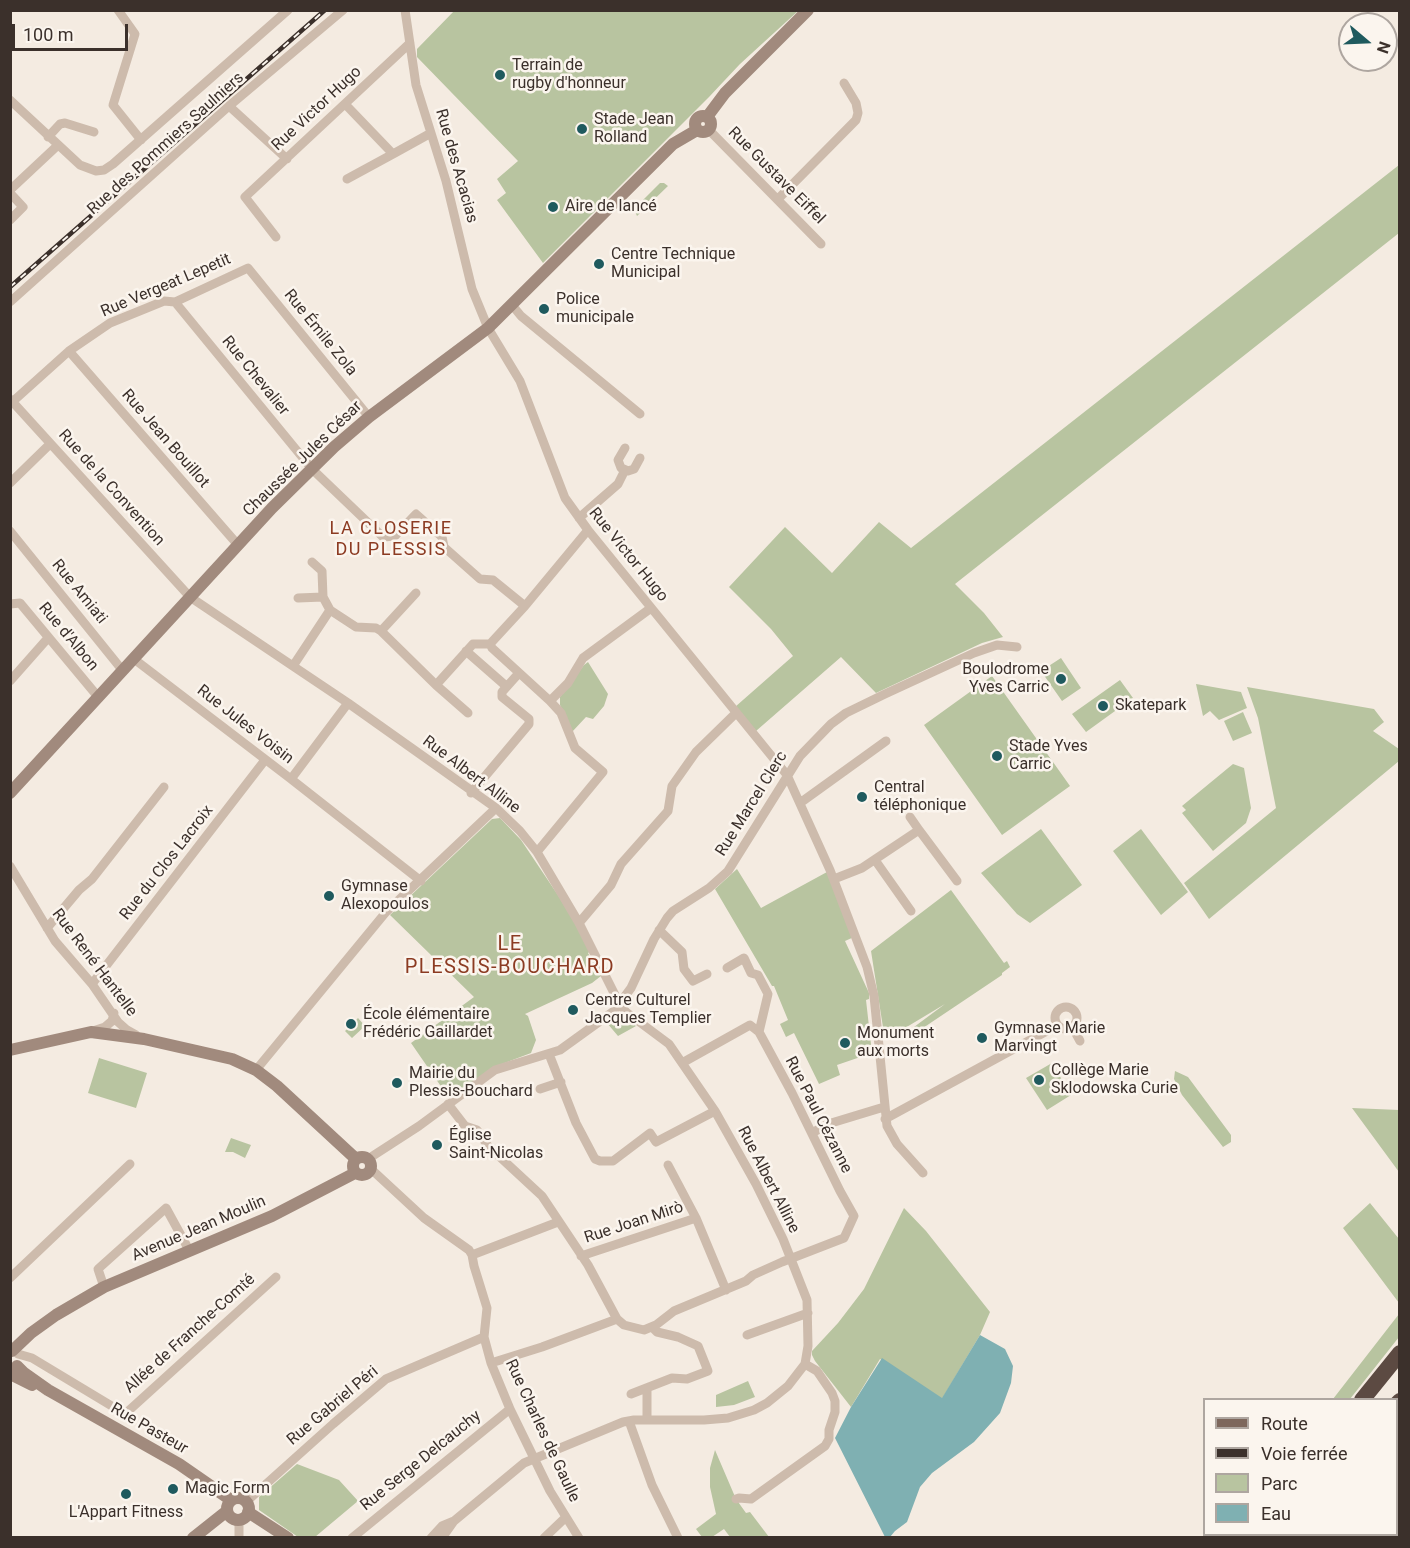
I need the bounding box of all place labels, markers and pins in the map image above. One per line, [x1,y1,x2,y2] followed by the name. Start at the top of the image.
[512,56,626,94] place label: Terrain de rugby d'honneur
[493,68,507,82] marker: Terrain de rugby d'honneur
[594,110,674,148] place label: Stade Jean Rolland
[575,122,589,136] marker: Stade Jean Rolland
[565,197,657,217] place label: Aire de lancé
[546,200,560,214] marker: Aire de lancé
[611,245,735,283] place label: Centre Technique Municipal
[592,257,606,271] marker: Centre Technique Municipal
[556,290,634,328] place label: Police municipale
[537,302,551,316] marker: Police municipale
[962,660,1049,698] place label: Boulodrome Yves Carric
[1054,672,1068,686] marker: Boulodrome Yves Carric
[1115,696,1186,716] place label: Skatepark
[1096,699,1110,713] marker: Skatepark
[1009,737,1088,775] place label: Stade Yves Carric
[990,749,1004,763] marker: Stade Yves Carric
[874,778,966,816] place label: Central téléphonique
[855,790,869,804] marker: Central téléphonique
[341,877,429,915] place label: Gymnase Alexopoulos
[322,889,336,903] marker: Gymnase Alexopoulos
[585,991,711,1029] place label: Centre Culturel Jacques Templier
[566,1003,580,1017] marker: Centre Culturel Jacques Templier
[363,1005,493,1043] place label: École élémentaire Frédéric Gaillardet
[344,1017,358,1031] marker: École élémentaire Frédéric Gaillardet
[994,1019,1105,1057] place label: Gymnase Marie Marvingt
[857,1024,934,1062] place label: Monument aux morts
[975,1031,989,1045] marker: Gymnase Marie Marvingt
[838,1036,852,1050] marker: Monument aux morts
[1051,1061,1178,1099] place label: Collège Marie Sklodowska Curie
[409,1064,533,1102] place label: Mairie du Plessis-Bouchard
[1032,1073,1046,1087] marker: Collège Marie Sklodowska Curie
[390,1076,404,1090] marker: Mairie du Plessis-Bouchard
[449,1126,543,1164] place label: Église Saint-Nicolas
[430,1138,444,1152] marker: Église Saint-Nicolas
[185,1479,270,1499] place label: Magic Form
[166,1482,180,1496] marker: Magic Form
[119,1487,133,1501] marker: L'Appart Fitness
[69,1503,183,1523] place label: L'Appart Fitness

